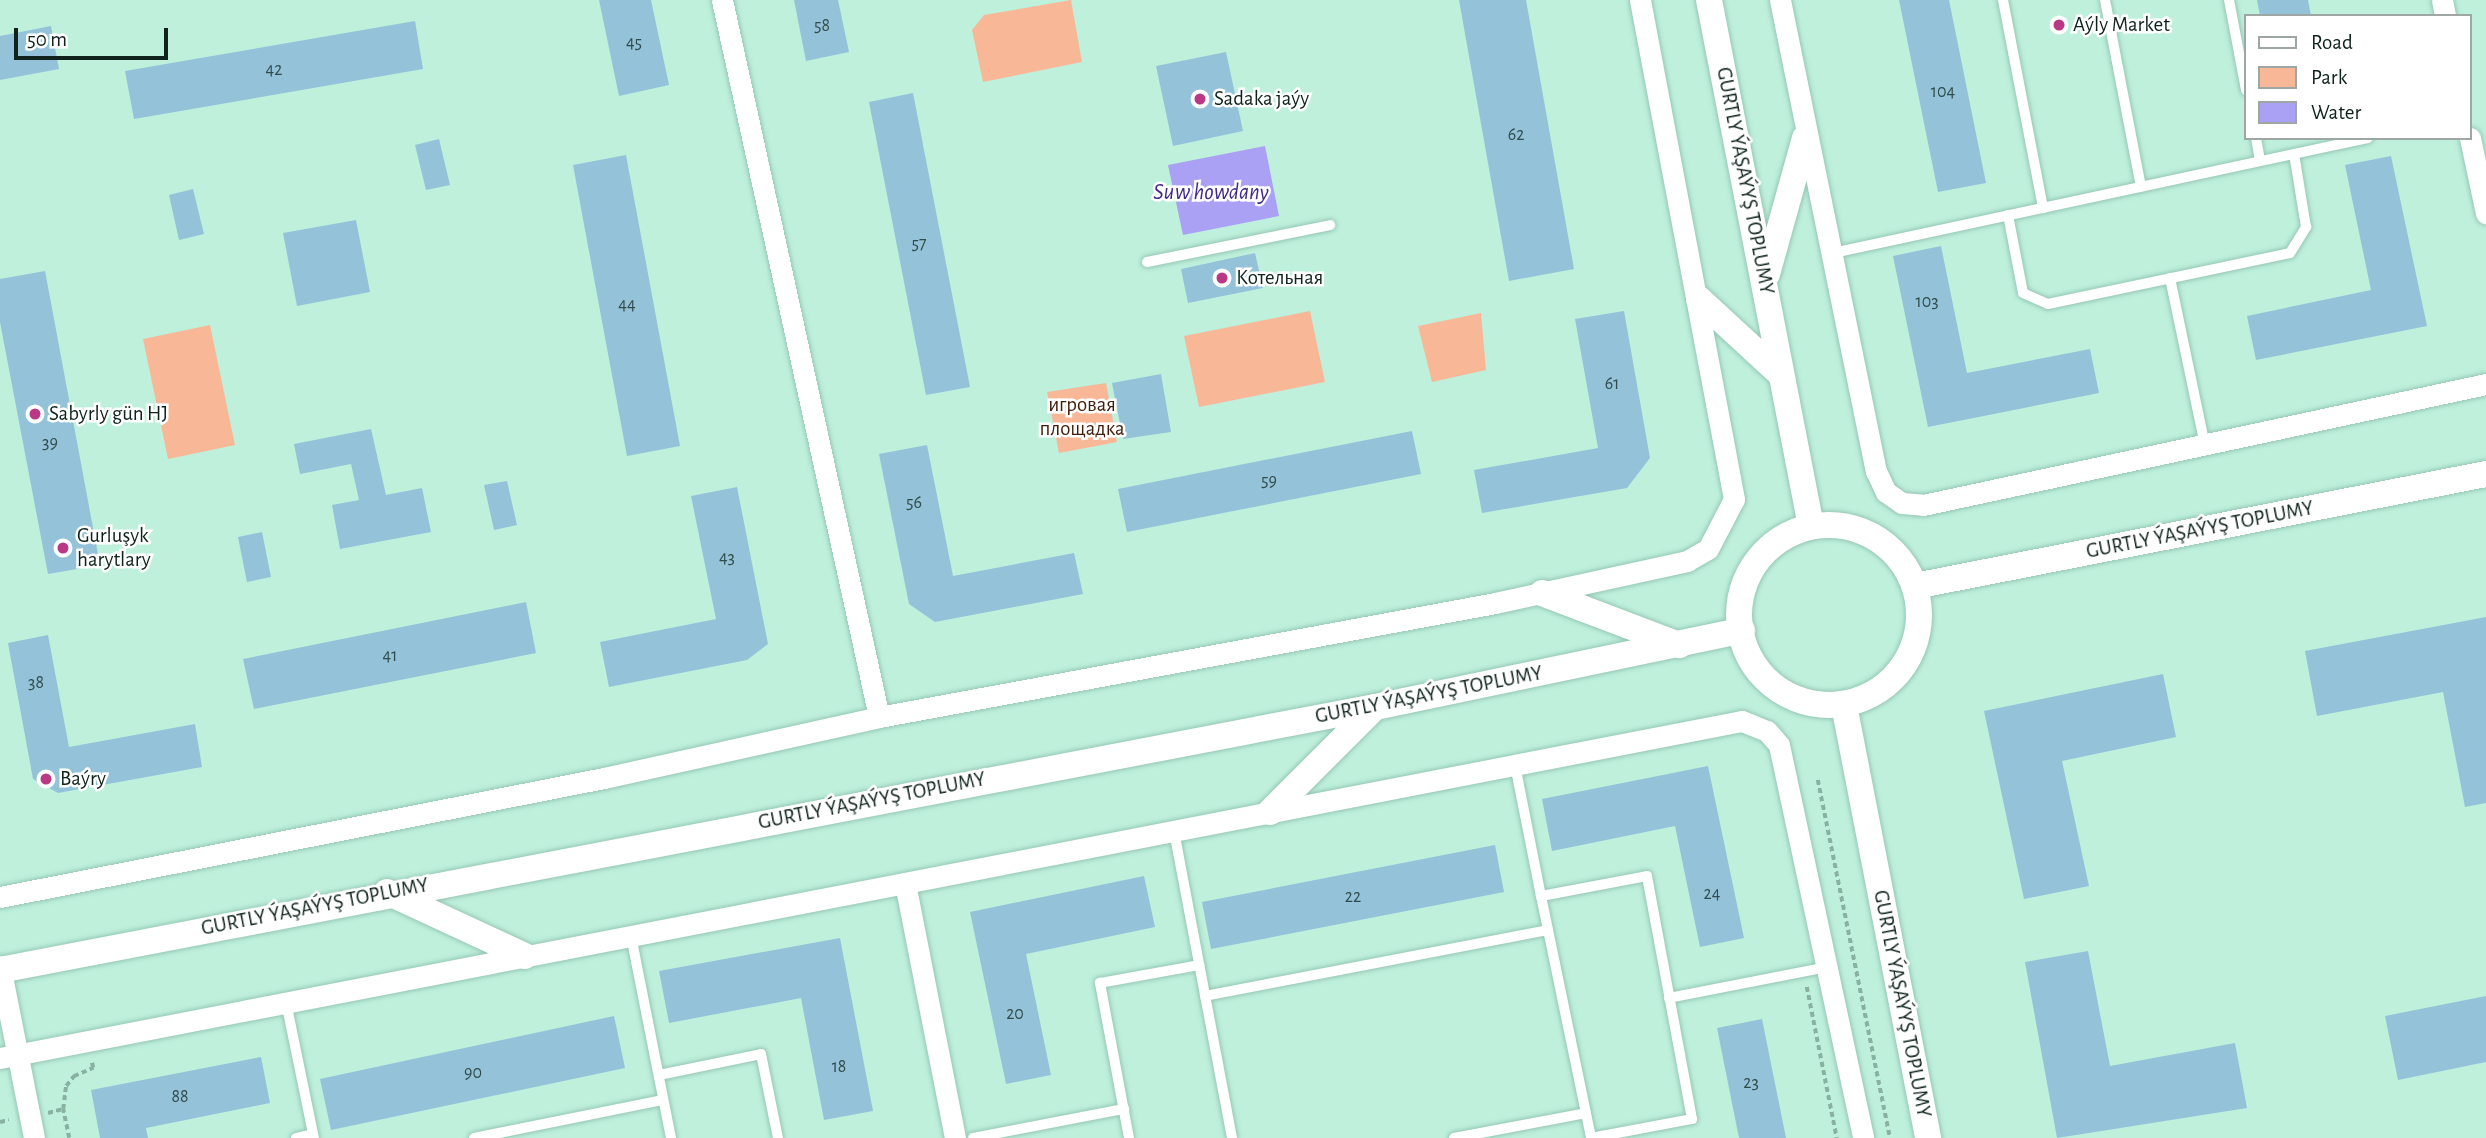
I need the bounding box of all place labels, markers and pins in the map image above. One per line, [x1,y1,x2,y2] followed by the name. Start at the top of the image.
[2073,12,2170,38] place label: Aýly Market
[2051,17,2067,33] marker: Aýly Market
[1214,86,1309,112] place label: Sadaka jaýy
[1192,91,1208,107] marker: Sadaka jaýy
[1236,265,1323,291] place label: Котельная
[1214,270,1230,286] marker: Котельная
[49,401,168,427] place label: Sabyrly gün HJ
[27,406,43,422] marker: Sabyrly gün HJ
[77,523,151,573] place label: Gurluşyk harytlary
[55,540,71,556] marker: Gurluşyk harytlary
[60,766,106,792] place label: Baýry
[38,771,54,787] marker: Baýry

